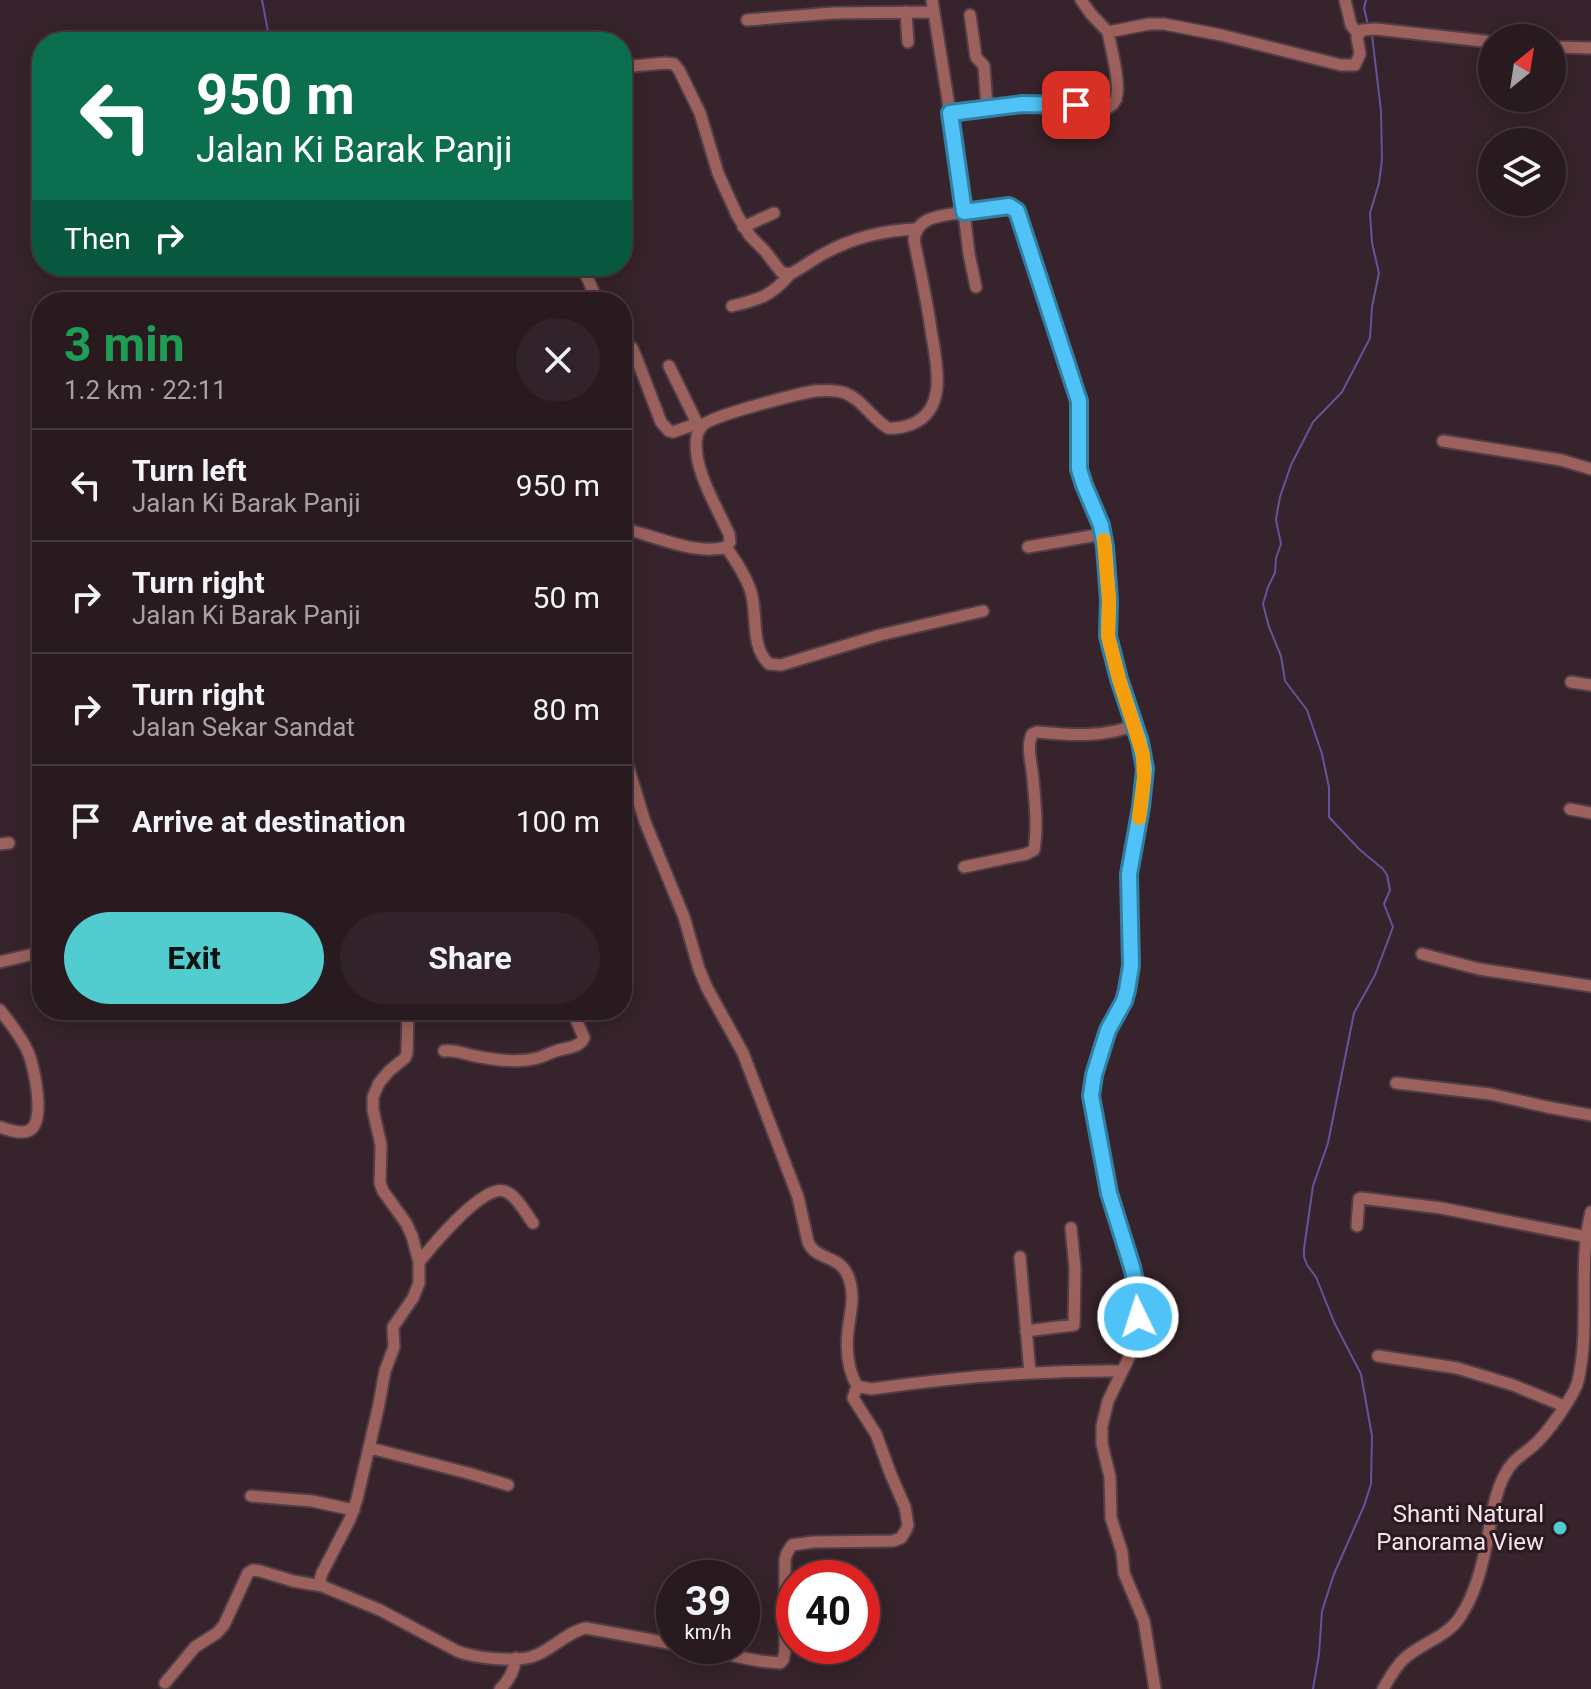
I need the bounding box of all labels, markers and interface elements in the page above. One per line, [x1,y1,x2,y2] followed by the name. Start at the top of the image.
[1478,24,1566,112] north arrow
[1478,24,1566,216] map controls
[196,62,355,128] text: 950 m
[64,64,168,168] icon: left
[1042,71,1110,139] pin
[1054,83,1098,127] icon: arrive
[1478,128,1566,216] button: layers
[196,129,512,171] text: Jalan Ki Barak Panji
[147,216,191,260] icon: right
[64,221,131,256] text: Then
[64,316,185,373] text: 3 min
[516,318,600,402] button: close
[64,375,227,405] text: 1.2 km · 22:11
[132,453,247,488] text: Turn left
[64,463,108,507] icon: left
[516,468,600,503] text: 950 m
[132,488,361,518] text: Jalan Ki Barak Panji
[132,565,265,600] text: Turn right
[64,575,108,619] icon: right
[533,580,600,615] text: 50 m
[132,600,361,630] text: Jalan Ki Barak Panji
[132,677,265,712] text: Turn right
[64,687,108,731] icon: right
[533,692,600,727] text: 80 m
[132,712,355,742] text: Jalan Sekar Sandat
[64,799,108,843] icon: arrive
[132,804,406,839] text: Arrive at destination
[516,804,600,839] text: 100 m
[64,912,324,1004] button: Exit
[340,912,600,1004] button: Share
[1096,1275,1180,1359] position arrow
[1376,1500,1544,1556] place label: Shanti Natural Panorama View
[1551,1519,1569,1537] marker: Shanti Natural Panorama View
[776,1560,880,1664] speed limit sign: 40
[685,1578,731,1625] text: 39
[685,1620,731,1644] text: km/h

